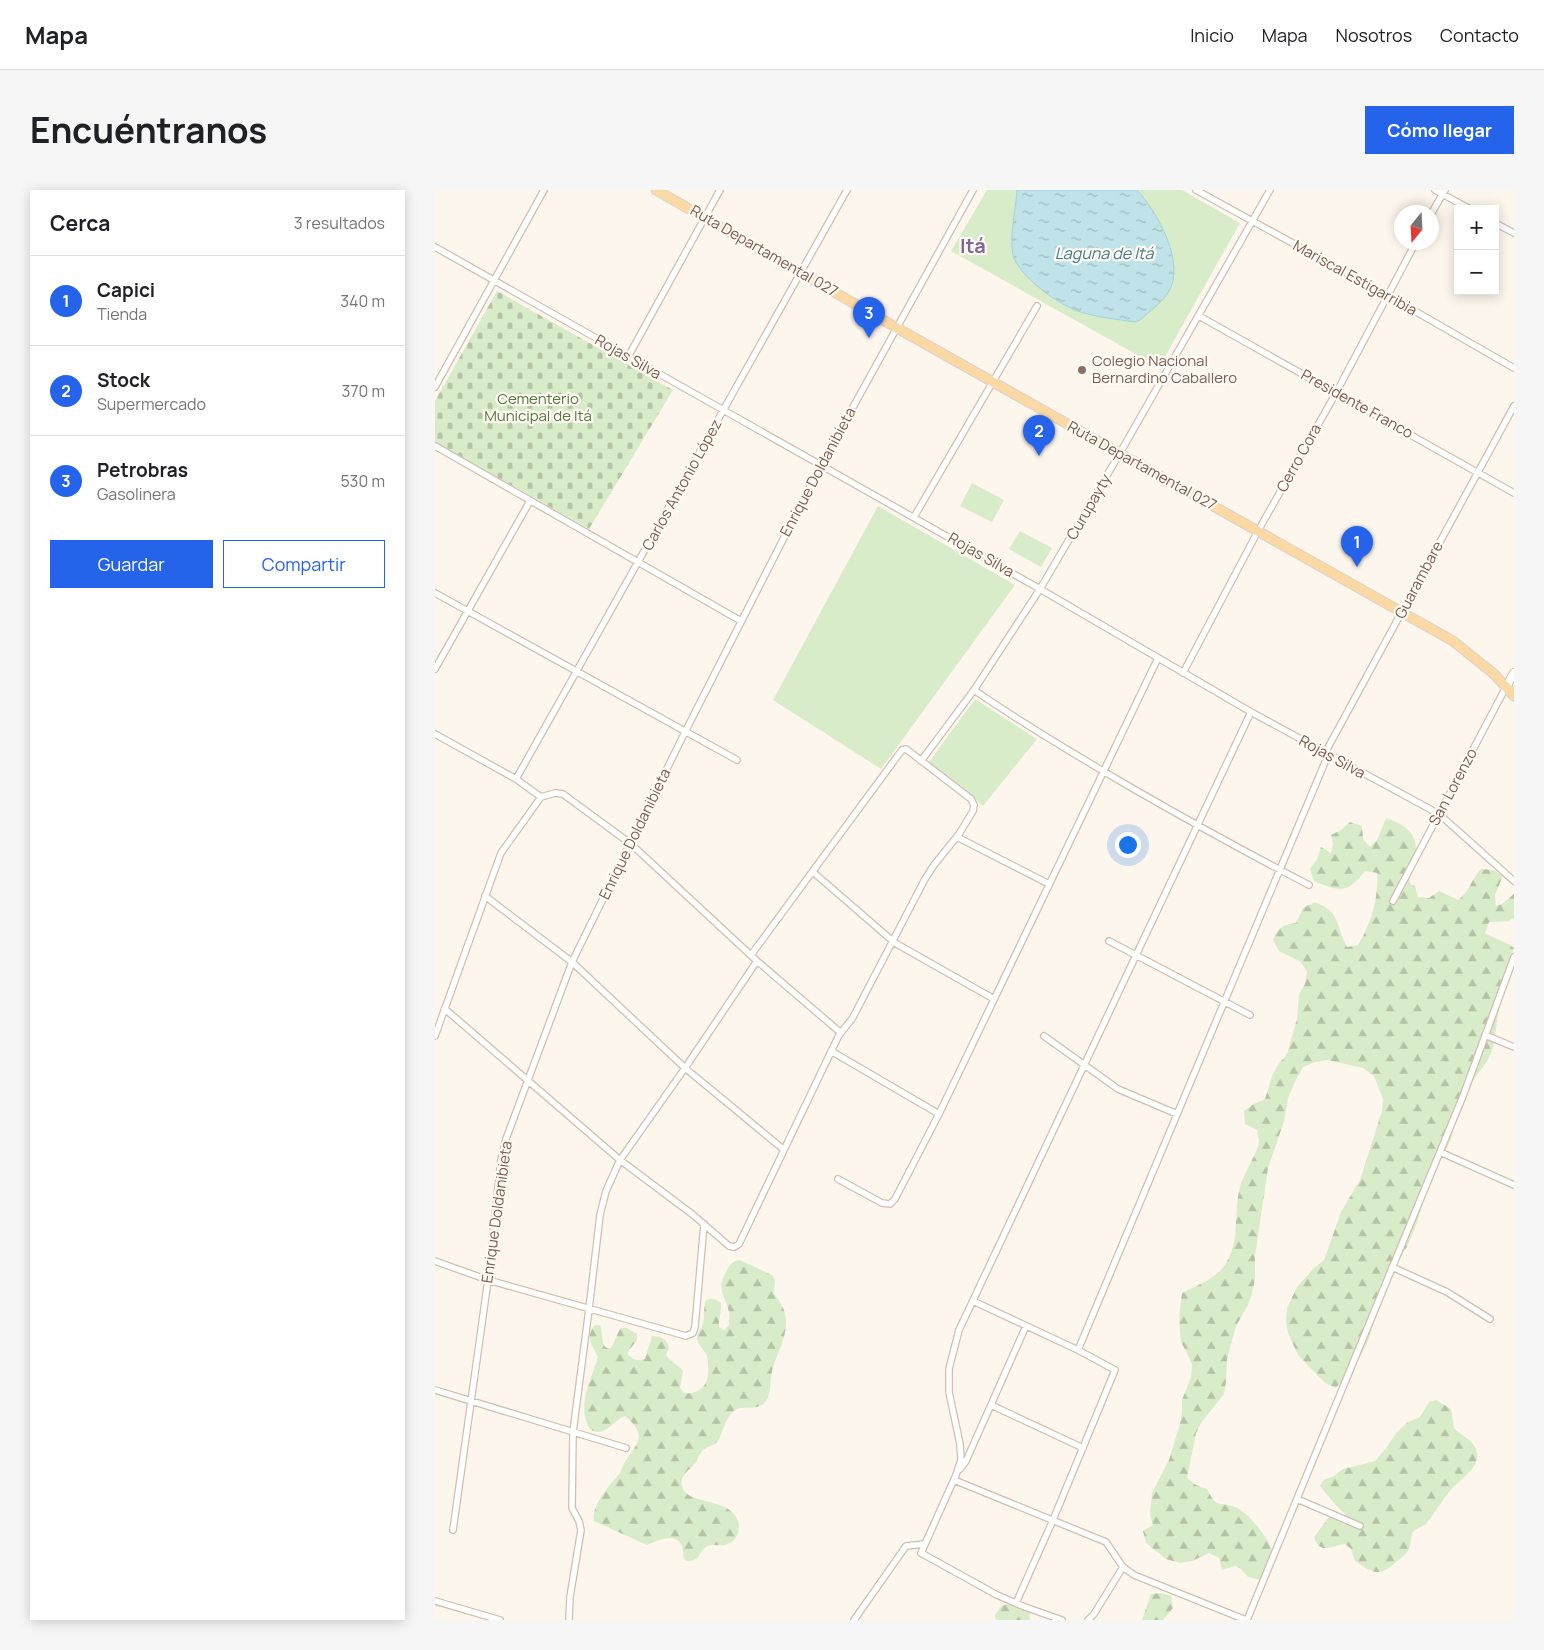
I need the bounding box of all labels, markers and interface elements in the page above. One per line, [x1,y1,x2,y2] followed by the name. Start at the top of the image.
[25,18,88,51] text: Mapa
[1190,23,1234,47] text: Inicio
[1262,23,1308,47] text: Mapa
[1336,23,1412,47] text: Nosotros
[1440,23,1519,47] text: Contacto
[30,106,267,154] text: Encuéntranos
[1365,106,1514,154] button: Cómo llegar
[686,200,842,302] street label: Ruta Departamental 027
[1394,205,1439,250] north arrow
[1454,205,1499,295] map controls
[1454,205,1499,250] button: +
[50,209,110,237] text: Cerca
[294,212,385,234] text: 3 resultados
[960,232,986,259] district label: Itá
[1289,235,1421,320] street label: Mariscal Estigarribia
[1055,242,1154,264] water label: Laguna de Itá
[1454,250,1499,295] button: −
[97,277,155,303] text: Capici
[62,290,70,312] text: 1
[340,290,385,312] text: 340 m
[853,297,885,338] pin: 3
[97,303,147,325] text: Tienda
[591,329,665,384] street label: Rojas Silva
[1092,350,1237,388] place label: Colegio Nacional Bernardino Caballero
[1076,364,1088,376] marker: Colegio Nacional Bernardino Caballero
[1297,364,1417,443] street label: Presidente Franco
[97,367,150,393] text: Stock
[61,380,71,402] text: 2
[342,380,385,402] text: 370 m
[484,388,592,426] park label: Cementerio Municipal de Itá
[97,393,206,415] text: Supermercado
[775,403,861,540] street label: Enrique Doldanibieta
[637,415,726,554] street label: Carlos Antonio López
[1023,415,1055,456] pin: 2
[1064,416,1221,515] street label: Ruta Departamental 027
[1271,420,1326,496] street label: Cerro Cora
[97,457,188,483] text: Petrobras
[61,470,71,492] text: 3
[340,470,385,492] text: 530 m
[1061,470,1116,544] street label: Curupayty
[97,483,176,505] text: Gasolinera
[1341,526,1373,567] pin: 1
[944,527,1018,582] street label: Rojas Silva
[1389,537,1448,622] street label: Guarambare
[50,540,213,588] button: Guardar
[223,540,385,588] button: Compartir
[1295,730,1369,783] street label: Rojas Silva
[1423,744,1482,829] street label: San Lorenzo
[594,765,675,903] street label: Enrique Doldanibieta
[1115,832,1141,858] your location
[476,1139,517,1284] street label: Enrique Doldanibieta

